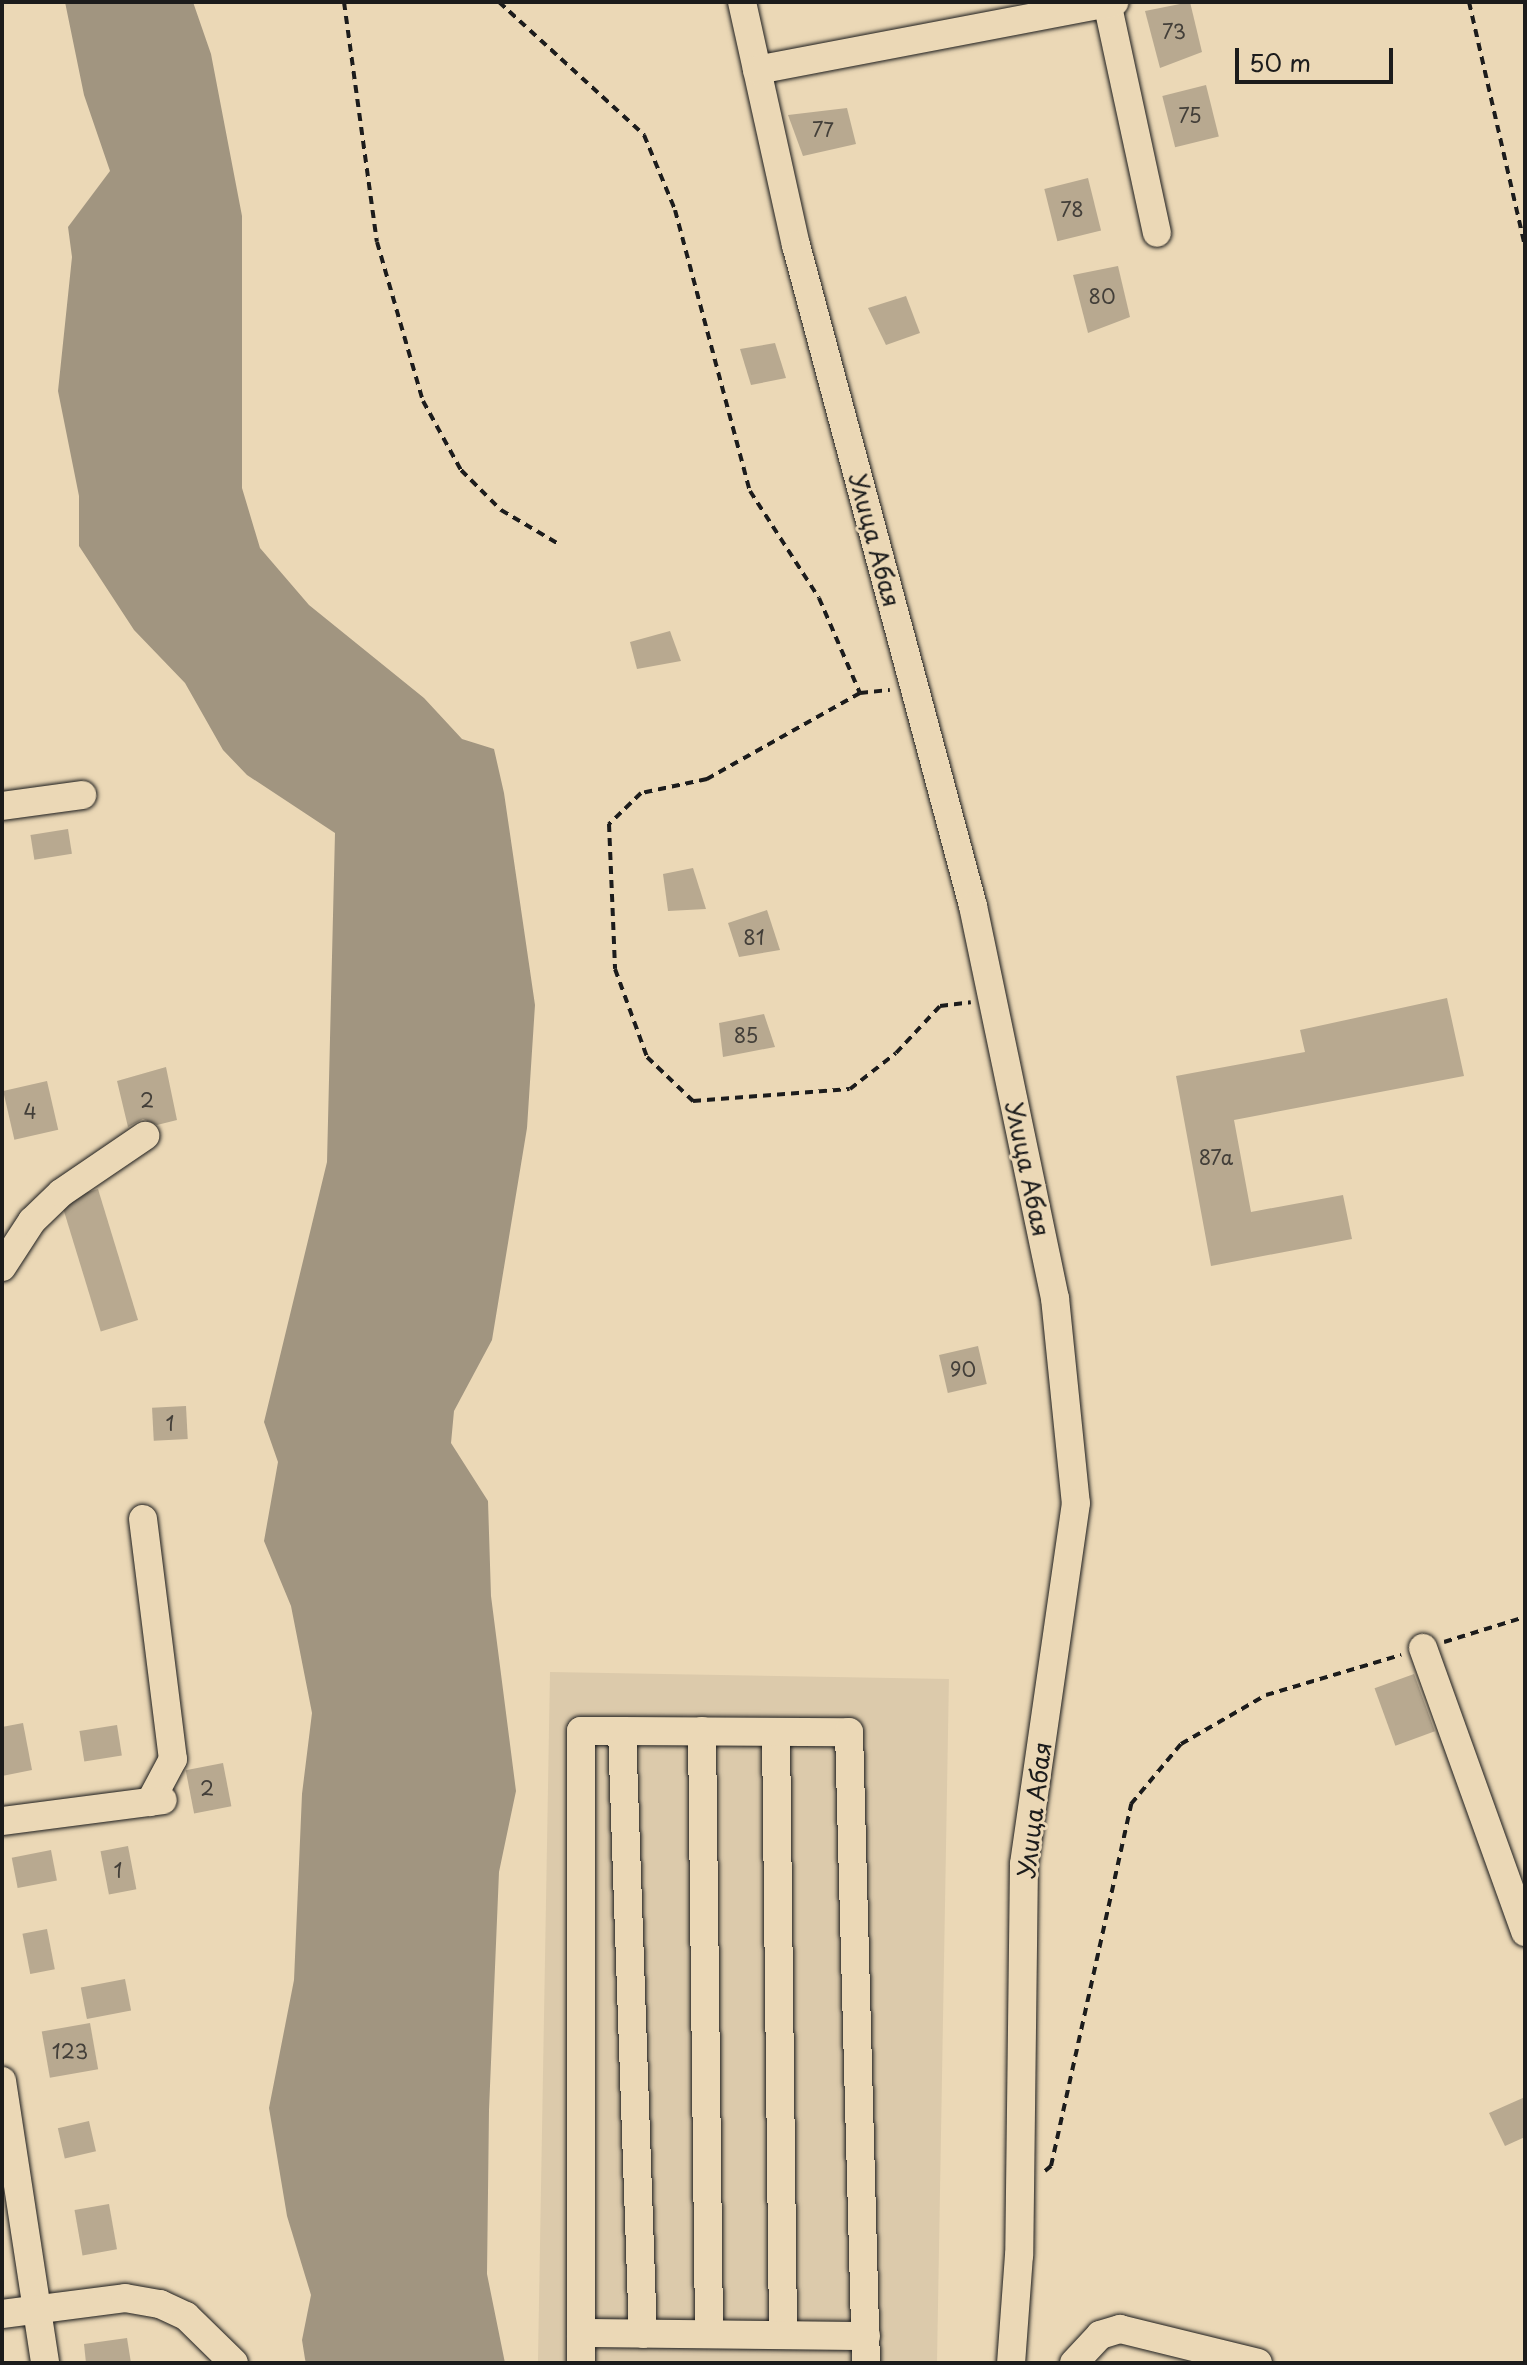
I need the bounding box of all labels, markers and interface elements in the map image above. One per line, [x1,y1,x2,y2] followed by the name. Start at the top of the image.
[1162,19,1186,43] house number: 73
[1239,32,1397,82] scale bar
[1249,44,1311,80] text: 50 m
[1178,103,1202,127] house number: 75
[812,117,834,141] house number: 77
[1060,197,1084,221] house number: 78
[1088,284,1116,308] house number: 80
[843,469,907,611] street label: Улица Абая
[743,925,765,949] house number: 81
[734,1023,758,1047] house number: 85
[140,1088,154,1112] house number: 2
[1000,1098,1056,1240] street label: Улица Абая
[23,1099,37,1123] house number: 4
[1199,1145,1233,1169] house number: 87а
[950,1357,976,1381] house number: 90
[166,1411,174,1435] house number: 1
[1011,1739,1057,1881] street label: Улица Абая
[200,1776,214,1800] house number: 2
[114,1858,122,1882] house number: 1
[52,2039,88,2063] house number: 123

